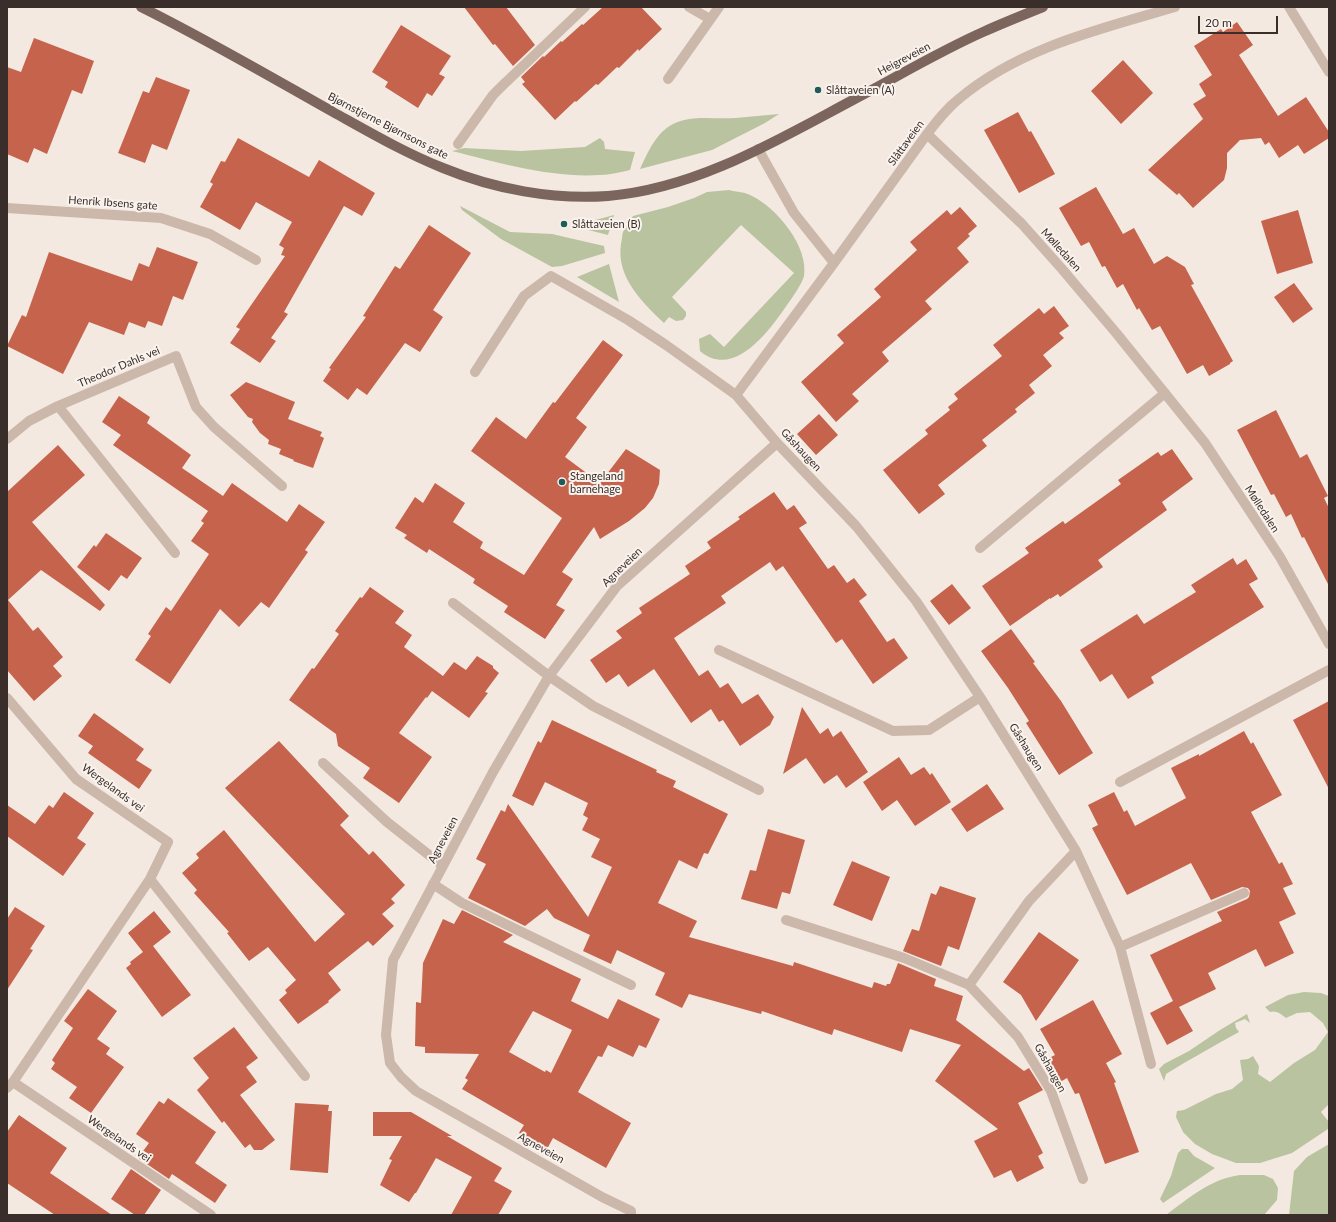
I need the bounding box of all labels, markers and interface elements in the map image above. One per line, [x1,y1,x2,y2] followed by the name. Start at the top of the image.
[1200,8,1280,34] scale bar
[1205,15,1232,30] text: 20 m
[875,40,933,78] street label: Heigreveien
[826,83,895,97] place label: Slåttaveien (A)
[813,85,823,95] marker: Slåttaveien (A)
[326,90,450,162] street label: Bjørnstjerne Bjørnsons gate
[885,118,927,168] street label: Slåttaveien
[68,193,158,213] street label: Henrik Ibsens gate
[572,217,640,231] place label: Slåttaveien (B)
[559,219,569,229] marker: Slåttaveien (B)
[1038,226,1084,274] street label: Mølledalen
[76,344,162,390] street label: Theodor Dahls vei
[778,426,824,474] street label: Gåshaugen
[570,469,623,495] place label: Stangeland barnehage
[557,477,567,487] marker: Stangeland barnehage
[1242,483,1282,535] street label: Mølledalen
[599,545,645,589] street label: Agneveien
[1006,721,1046,773] street label: Gåshaugen
[79,761,147,815] street label: Wergelands vei
[425,814,461,866] street label: Agneveien
[1031,1041,1069,1095] street label: Gåshaugen
[85,1113,153,1165] street label: Wergelands vei
[516,1130,566,1166] street label: Agneveien

